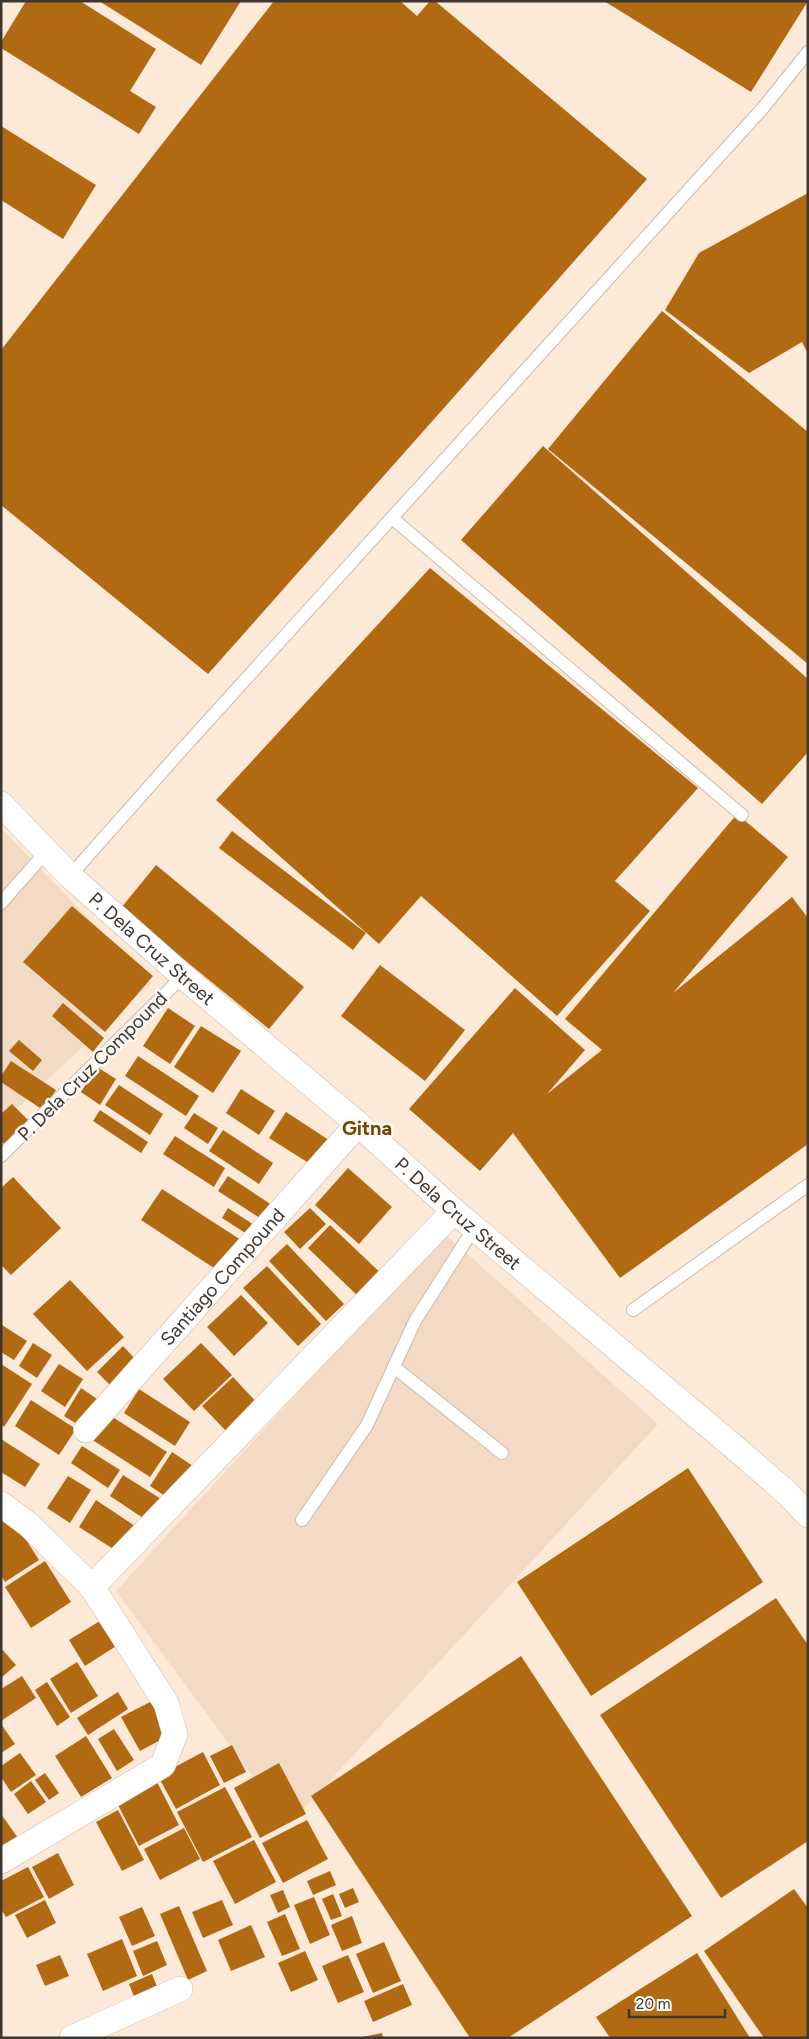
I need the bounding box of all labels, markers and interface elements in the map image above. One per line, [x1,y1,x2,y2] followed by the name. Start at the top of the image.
[84,887,219,1010] street label: P. Dela Cruz Street
[13,987,172,1146] street label: P. Dela Cruz Compound
[342,1116,392,1140] district label: Gitna
[390,1152,526,1275] street label: P. Dela Cruz Street
[156,1204,290,1350] street label: Santiago Compound
[629,1986,725,2018] scale bar
[636,1995,670,2013] text: 20 m

